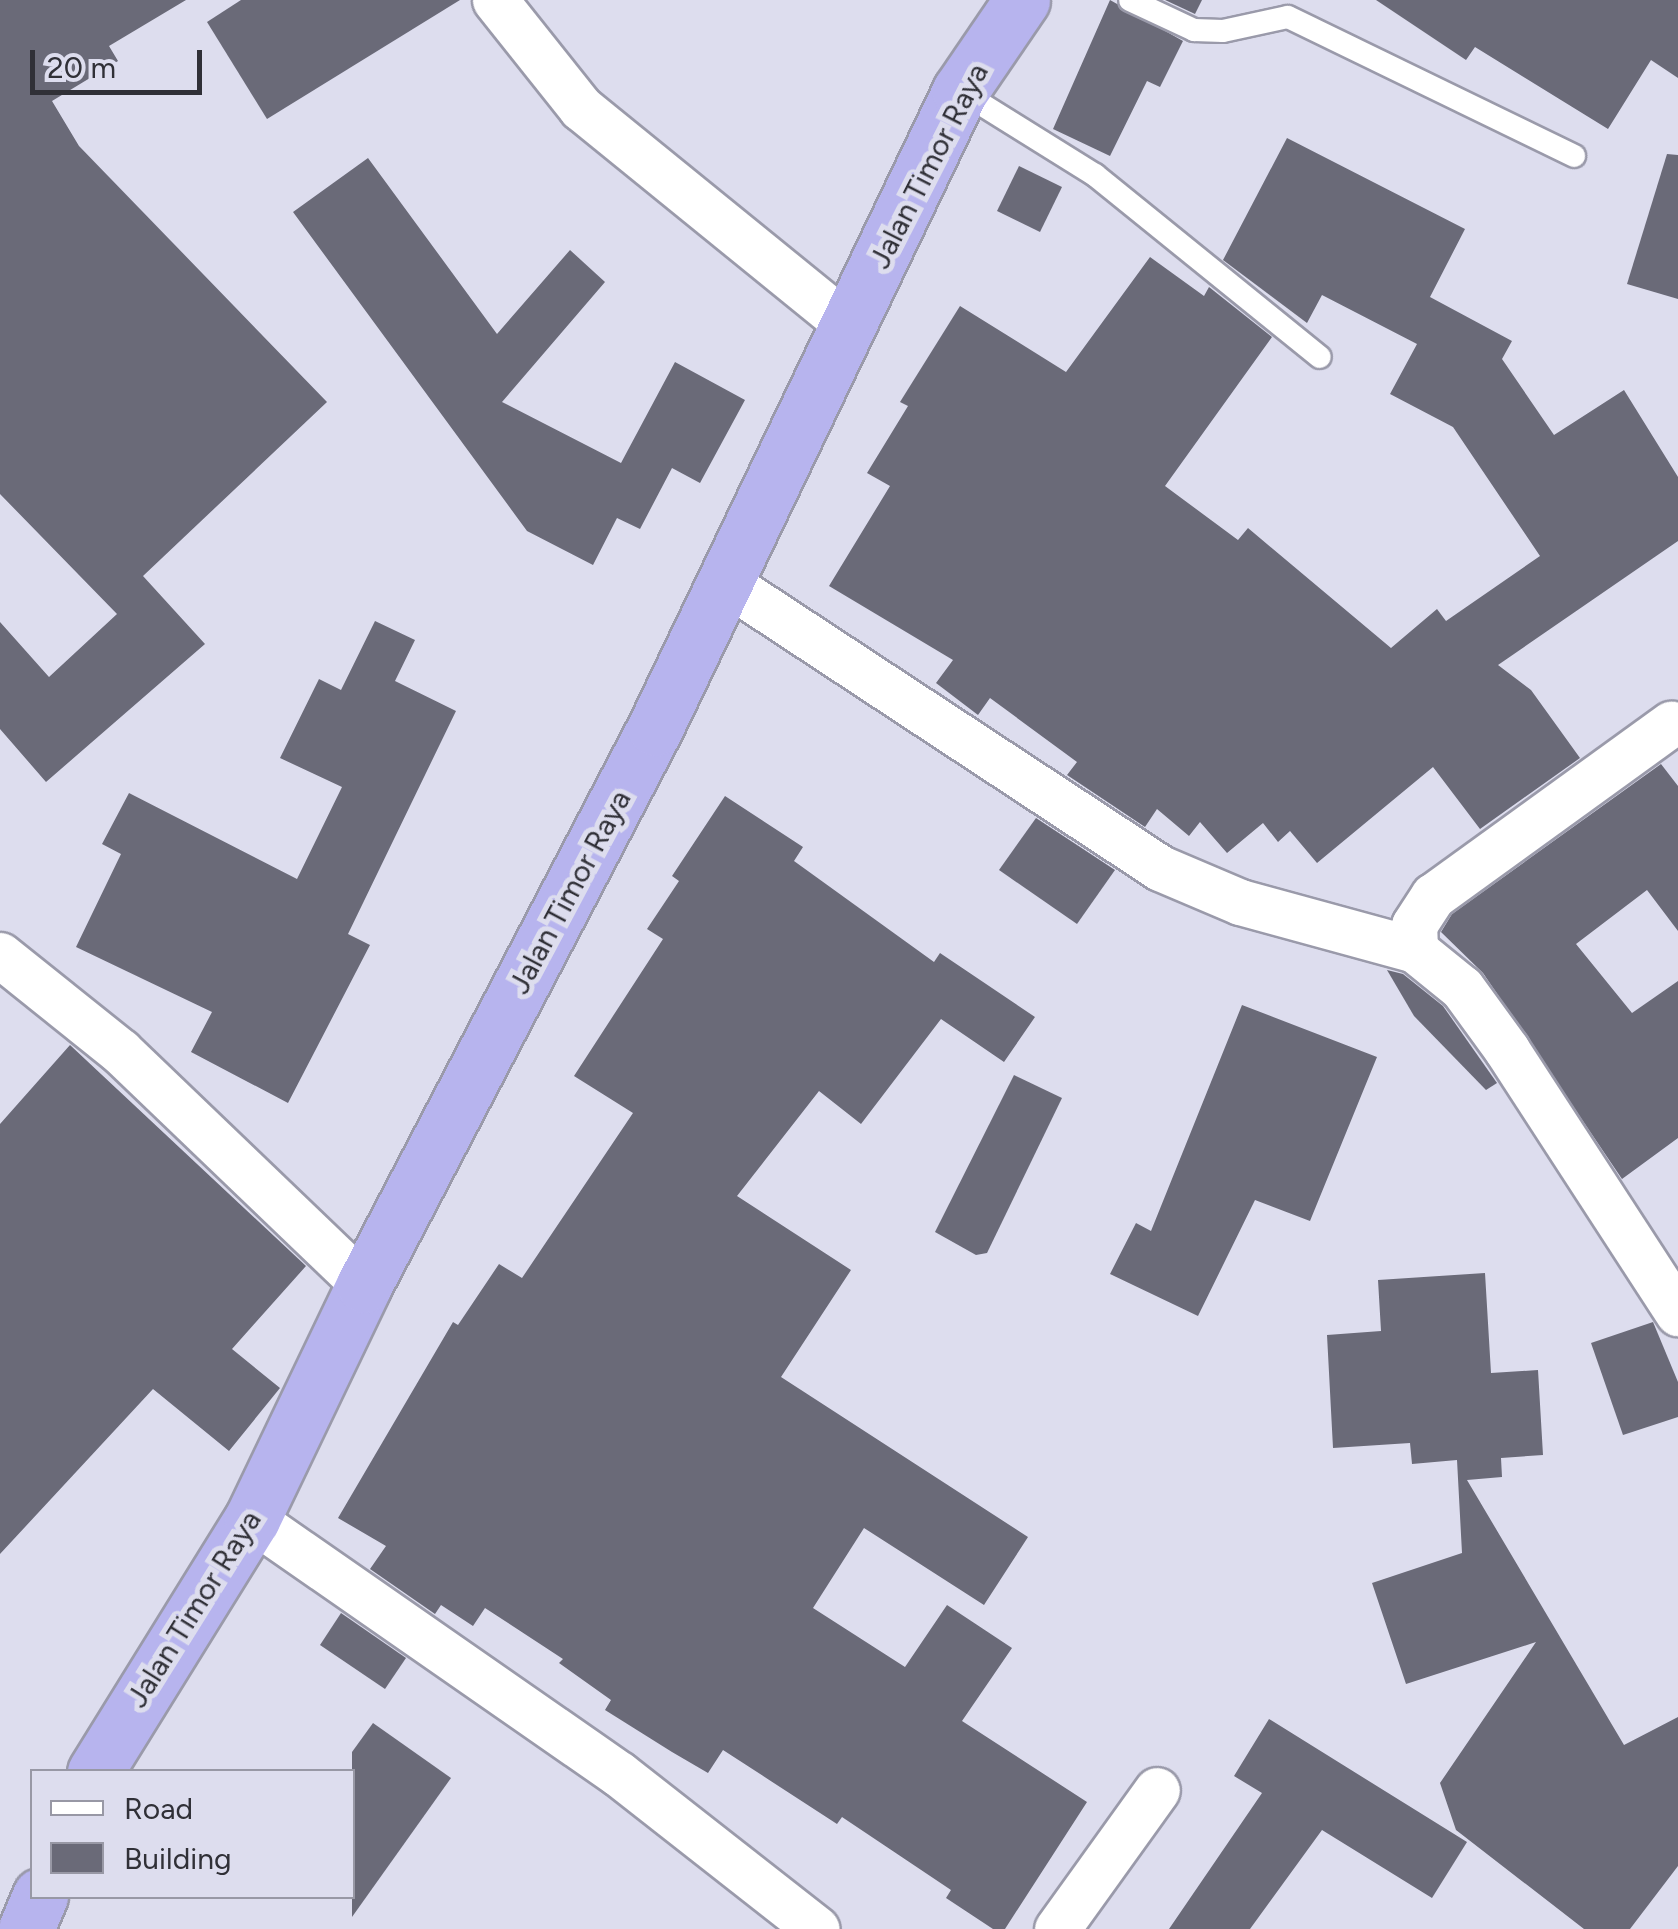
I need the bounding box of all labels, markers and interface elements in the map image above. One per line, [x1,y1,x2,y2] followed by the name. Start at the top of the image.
[35,30,208,92] scale bar
[47,49,116,86] text: 20 m
[862,57,996,275] street label: Jalan Timor Raya
[501,784,639,1000] street label: Jalan Timor Raya
[119,1504,269,1714] street label: Jalan Timor Raya
[30,1769,355,1899] legend
[124,1790,193,1827] text: Road
[124,1840,232,1877] text: Building

